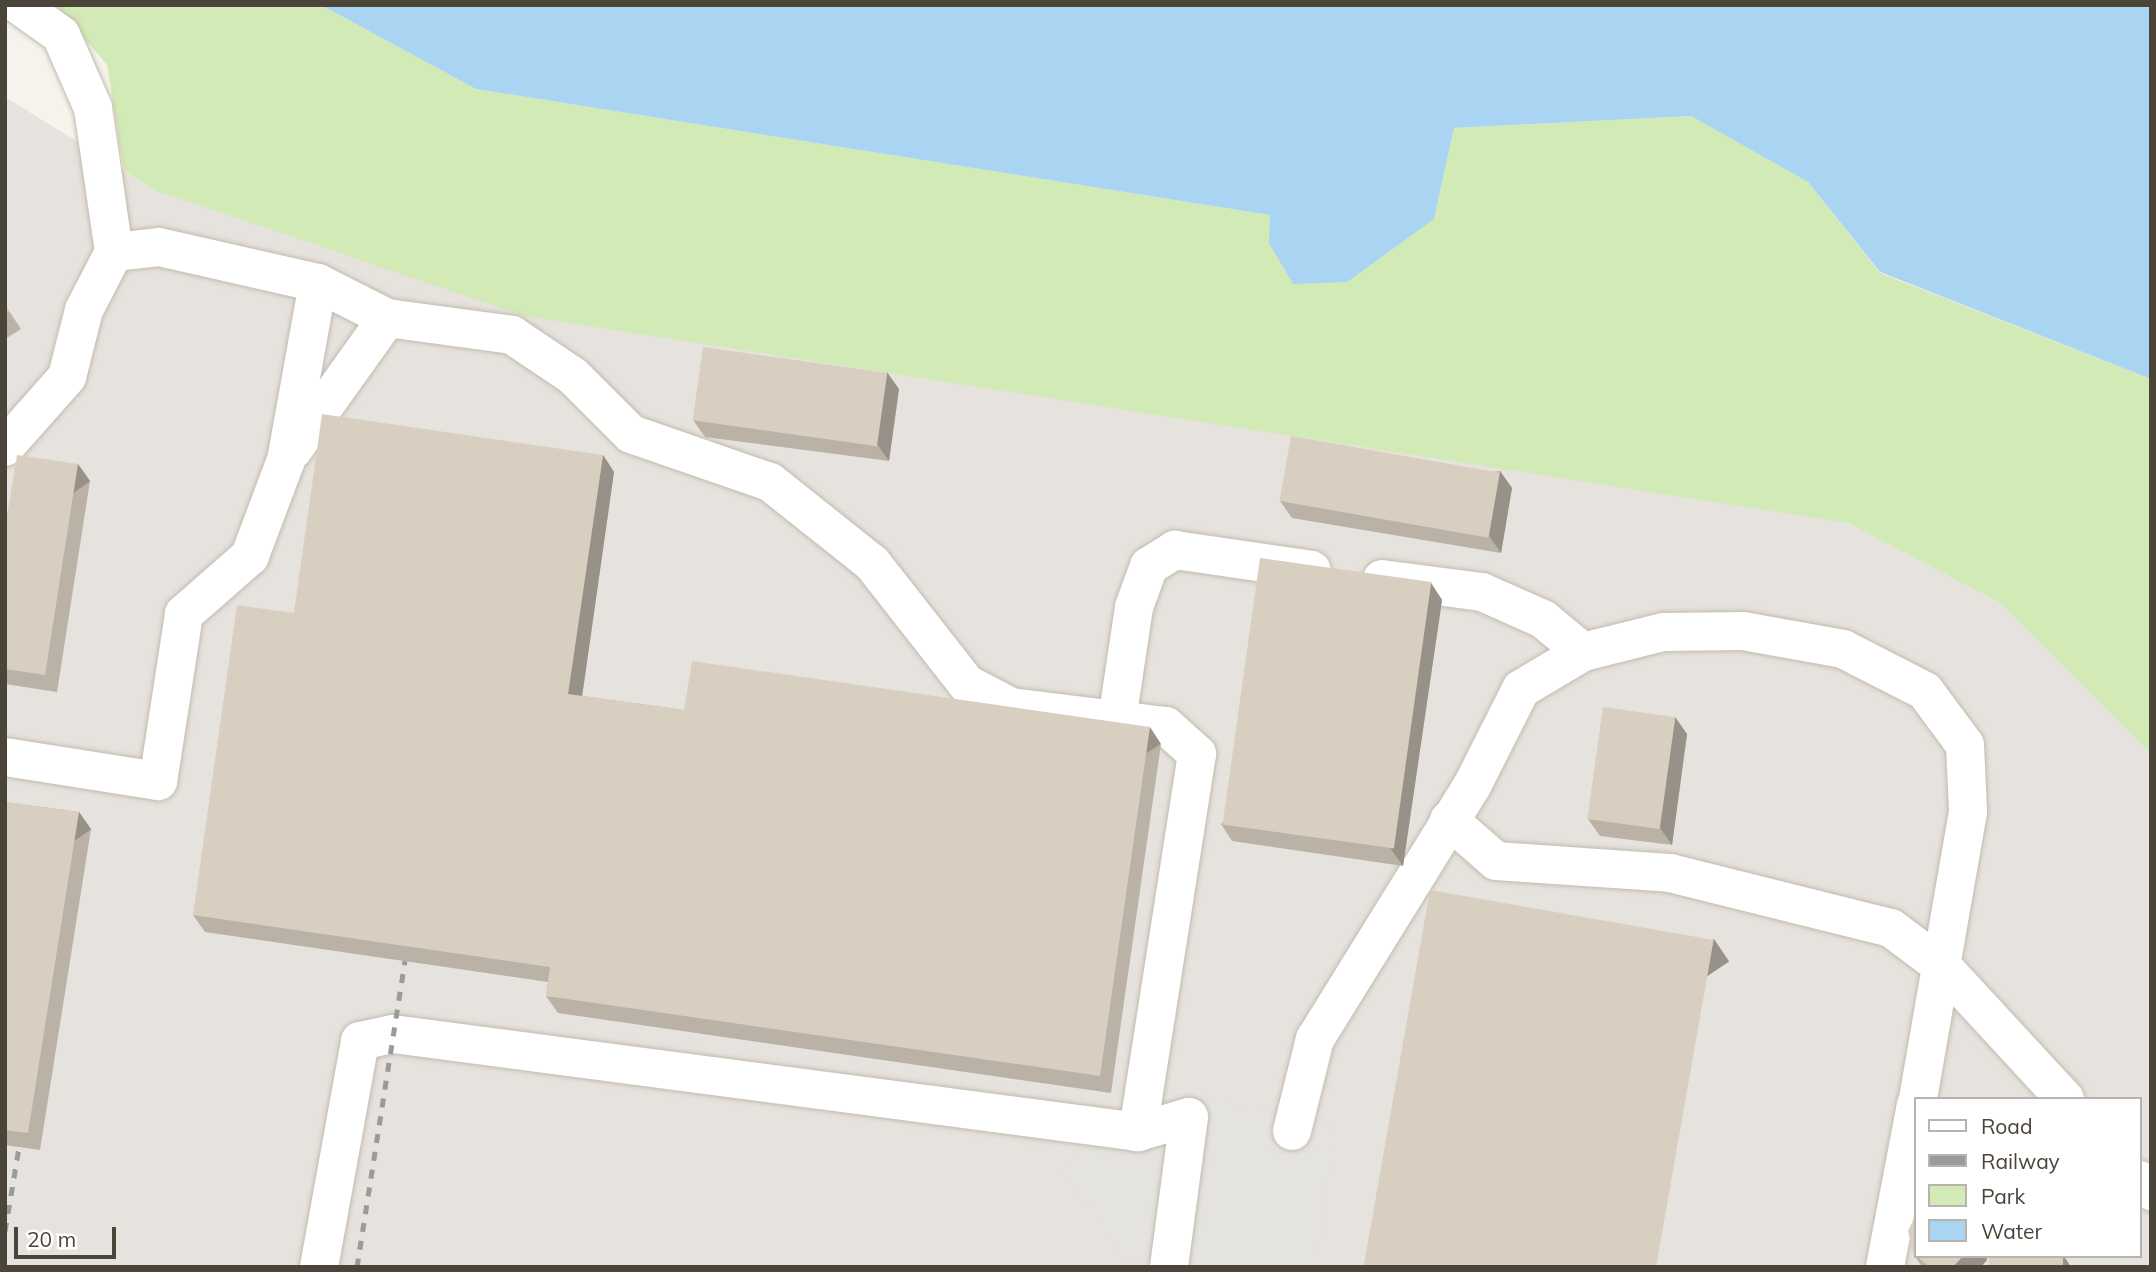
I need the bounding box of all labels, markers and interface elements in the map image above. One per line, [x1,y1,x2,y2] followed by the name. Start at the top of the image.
[1914,1097,2142,1258] legend
[1981,1113,2032,1139] text: Road
[1981,1148,2060,1174] text: Railway
[1981,1183,2025,1209] text: Park
[18,1212,119,1256] scale bar
[1981,1218,2042,1244] text: Water
[27,1226,76,1252] text: 20 m

